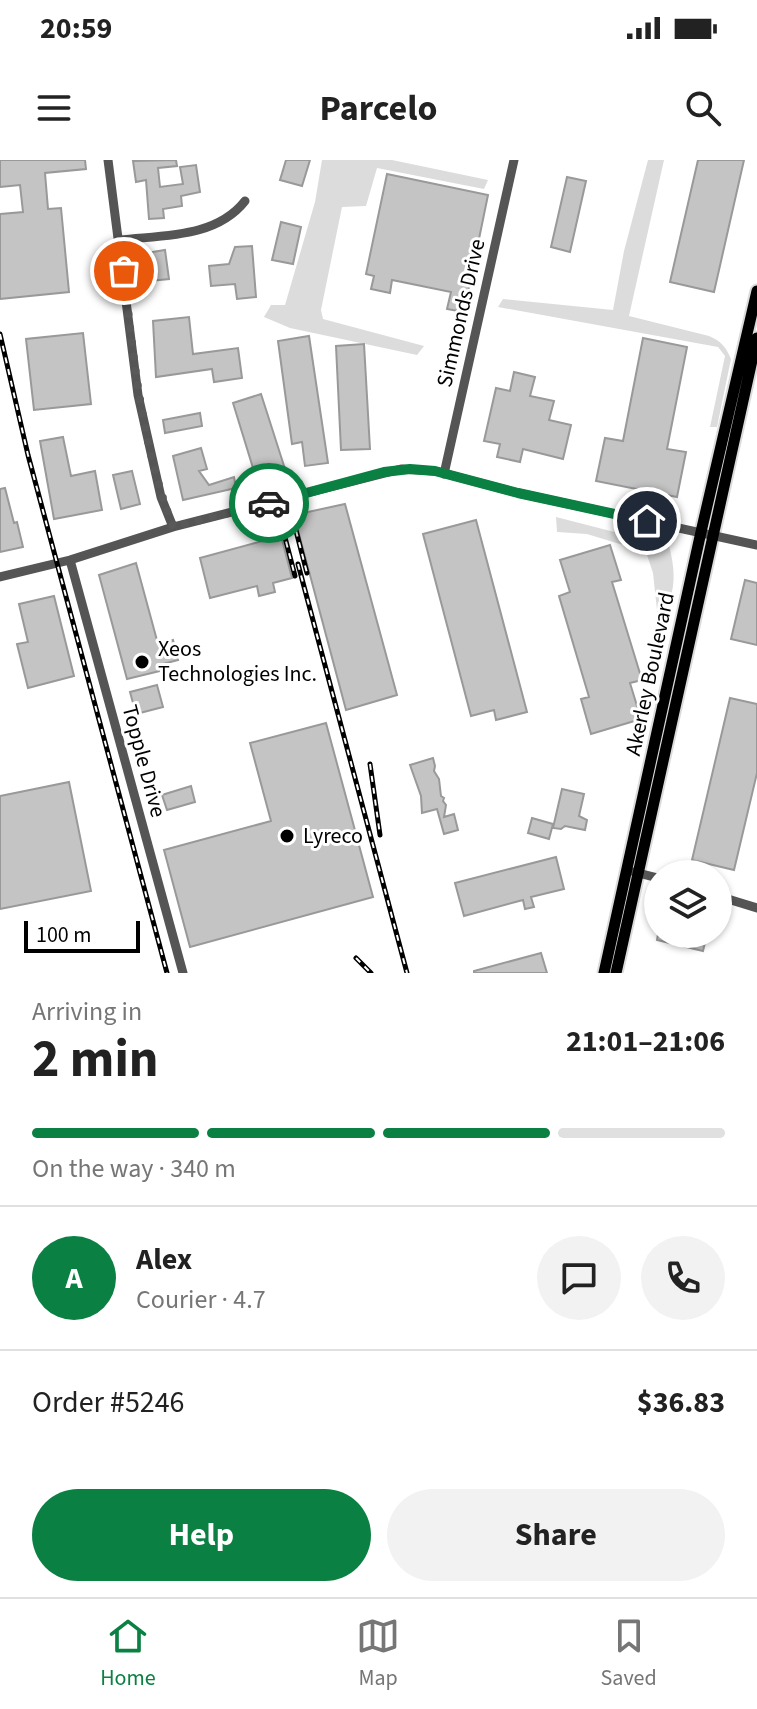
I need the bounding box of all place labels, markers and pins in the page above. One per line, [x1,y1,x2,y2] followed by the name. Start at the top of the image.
[90,237,158,305] pin
[613,487,681,555] pin
[158,633,317,690] place label: Xeos Technologies Inc.
[133,653,151,671] marker: Xeos Technologies Inc.
[303,820,363,852] place label: Lyreco
[278,827,296,845] marker: Lyreco

